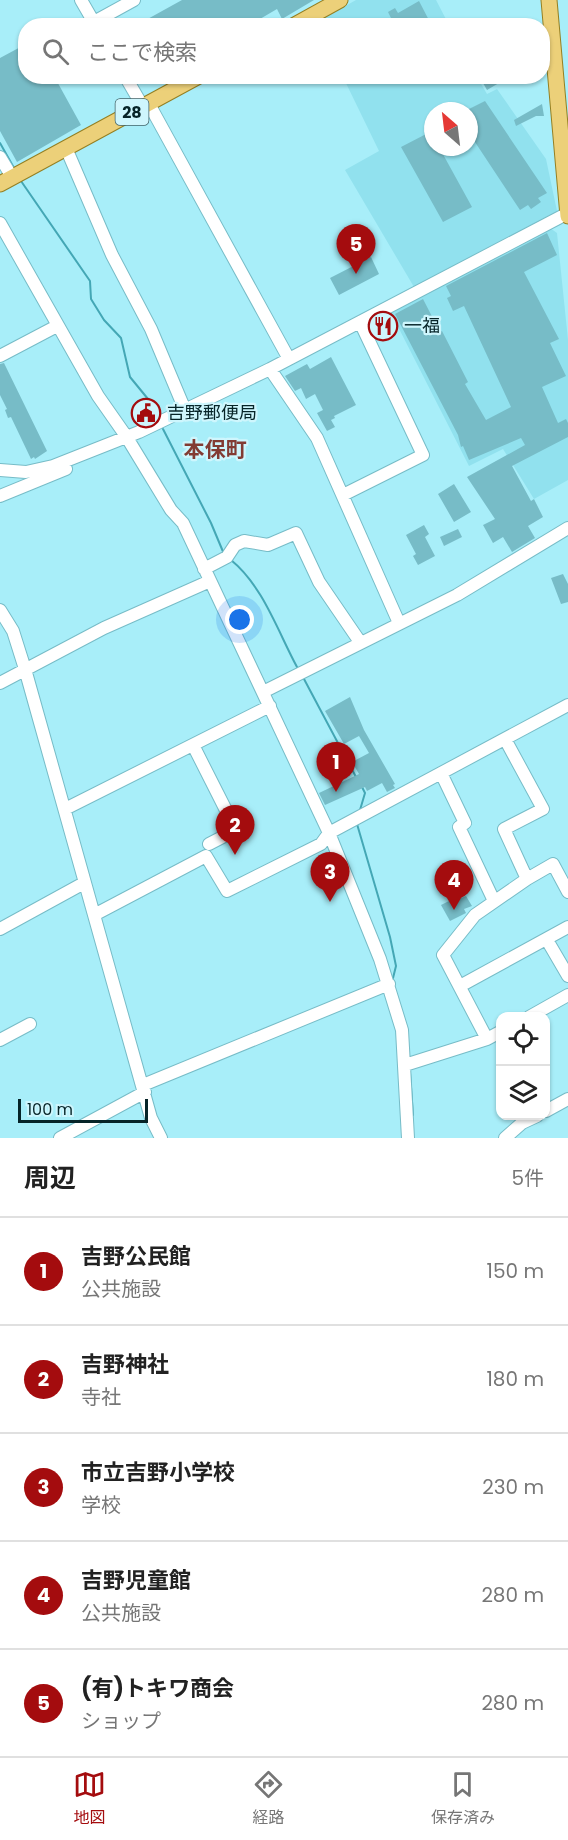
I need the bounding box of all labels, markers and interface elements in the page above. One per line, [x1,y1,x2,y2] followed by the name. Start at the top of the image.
[18,18,550,84] search box
[39,35,72,68] icon: search
[87,37,197,68] text: ここで検索
[116,99,148,125] road number: 28
[424,102,478,156] north arrow
[336,224,376,274] pin: 5
[367,310,399,342] restaurant icon: 一福
[404,313,440,338] place label: 一福
[130,397,162,429] public building icon: 吉野郵便局
[167,400,257,425] place label: 吉野郵便局
[184,435,247,464] district label: 本保町
[225,605,254,634] your location
[316,742,356,792] pin: 1
[216,806,254,855] pin: 2
[310,852,350,902] pin: 3
[434,860,474,910] pin: 4
[496,1012,550,1120] map controls
[496,1012,550,1066] button: locate
[496,1066,550,1120] button: layers
[18,1096,148,1124] scale bar
[27,1098,73,1121] text: 100 m
[24,1160,76,1196] text: 周辺
[511,1164,544,1192] text: 5件
[81,1241,191,1272] text: 吉野公民館
[40,1257,47,1285] text: 1
[487,1257,544,1285] text: 150 m
[81,1275,161,1303] text: 公共施設
[81,1349,169,1380] text: 吉野神社
[38,1365,49,1393] text: 2
[486,1365,544,1393] text: 180 m
[81,1383,121,1411] text: 寺社
[81,1457,235,1488] text: 市立吉野小学校
[37,1473,50,1501] text: 3
[482,1473,544,1501] text: 230 m
[81,1491,121,1519] text: 学校
[81,1565,191,1596] text: 吉野児童館
[37,1581,50,1609] text: 4
[481,1581,544,1609] text: 280 m
[81,1599,161,1627] text: 公共施設
[81,1673,234,1704] text: (有)トキワ商会
[37,1689,50,1717] text: 5
[481,1689,544,1717] text: 280 m
[81,1707,161,1735] text: ショップ
[73,1768,106,1830] tab: 地図
[252,1768,285,1830] tab: 経路
[431,1768,495,1830] tab: 保存済み

